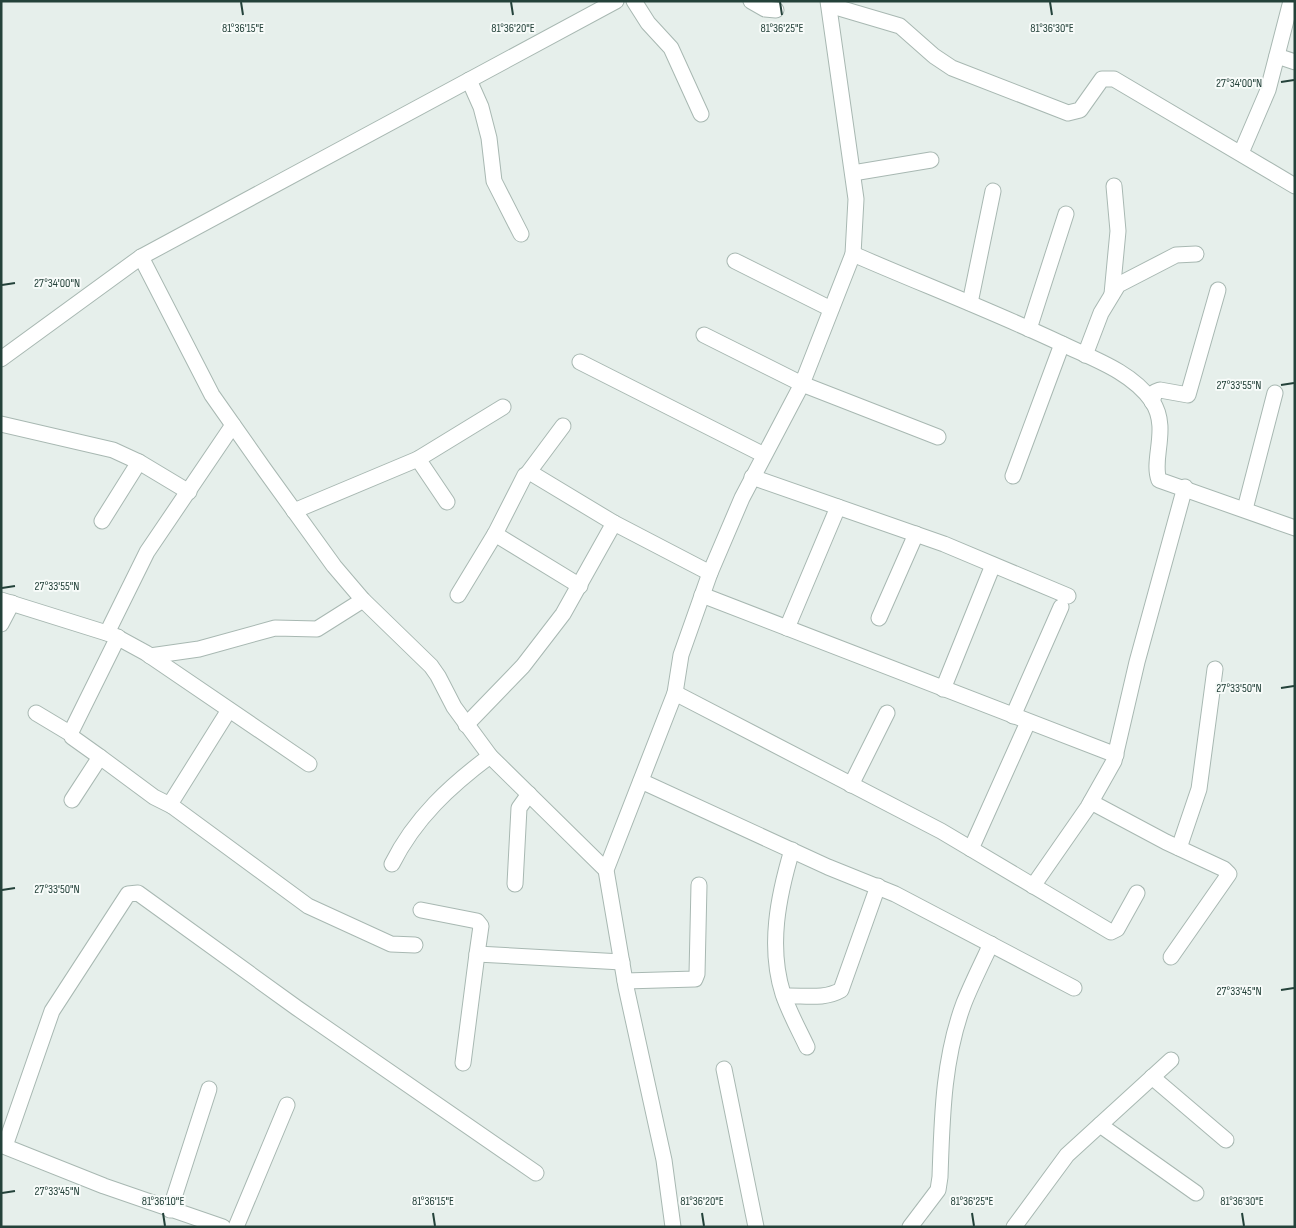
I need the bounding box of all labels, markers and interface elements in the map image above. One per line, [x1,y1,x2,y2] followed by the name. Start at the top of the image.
[222,21,264,36] text: 81°36'15"E
[491,21,535,36] text: 81°36'20"E
[761,21,803,36] text: 81°36'25"E
[1030,21,1074,36] text: 81°36'30"E
[1216,76,1262,91] text: 27°34'00"N
[34,276,80,291] text: 27°34'00"N
[1217,378,1261,393] text: 27°33'55"N
[35,579,79,594] text: 27°33'55"N
[1216,681,1262,696] text: 27°33'50"N
[34,882,80,897] text: 27°33'50"N
[1216,984,1262,999] text: 27°33'45"N
[34,1184,80,1199] text: 27°33'45"N
[142,1194,184,1209] text: 81°36'10"E
[412,1194,454,1209] text: 81°36'15"E
[680,1194,724,1209] text: 81°36'20"E
[951,1194,993,1209] text: 81°36'25"E
[1220,1194,1264,1209] text: 81°36'30"E

